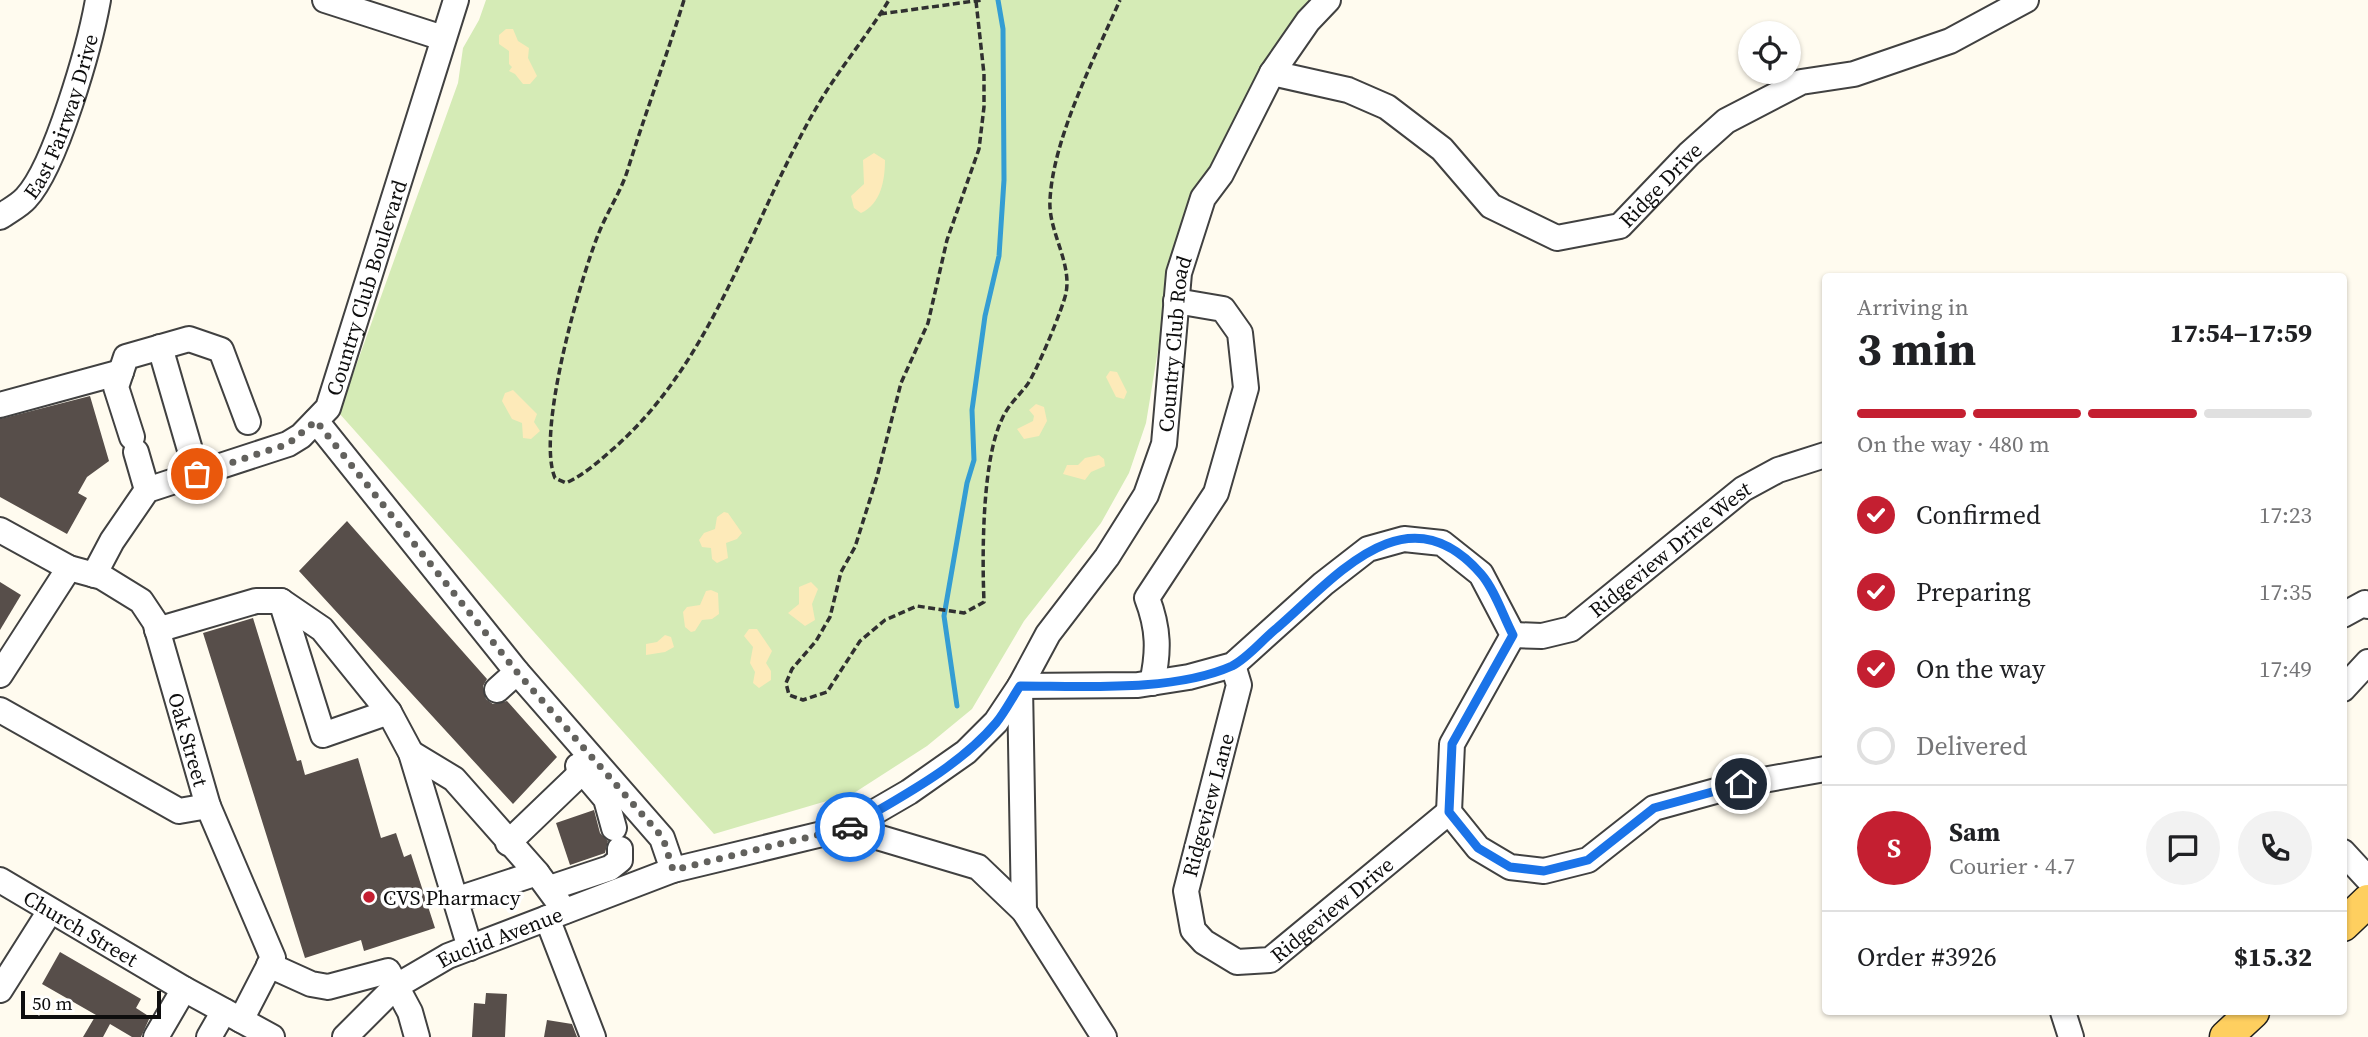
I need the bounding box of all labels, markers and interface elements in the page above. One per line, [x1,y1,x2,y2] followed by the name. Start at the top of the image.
[1738,21,1801,84] map controls
[1738,21,1801,84] button: locate
[16,31,104,205] street label: East Fairway Drive
[1612,135,1708,234] street label: Ridge Drive
[318,176,413,399] street label: Country Club Boulevard
[1151,252,1198,433] street label: Country Club Road
[1857,291,1969,323] text: Arriving in
[2170,315,2312,351] text: 17:54–17:59
[1857,317,1976,380] text: 3 min
[1857,428,2050,460] text: On the way · 480 m
[167,444,227,504] pin
[178,455,216,493] icon: bag
[1582,473,1755,624] street label: Ridgeview Drive West
[1857,496,1895,534] icon: check
[1916,497,2041,533] text: Confirmed
[2259,499,2312,531] text: 17:23
[1857,573,1895,611] icon: check
[1916,574,2031,610] text: Preparing
[2259,576,2312,608] text: 17:35
[1857,650,1895,688] icon: check
[1916,651,2045,687] text: On the way
[2259,653,2312,685] text: 17:49
[162,689,216,790] street label: Oak Street
[1916,728,2027,764] text: Delivered
[1175,730,1241,880] street label: Ridgeview Lane
[1711,754,1771,814] pin
[1722,765,1760,803] icon: home
[815,792,885,862] courier
[831,808,869,846] icon: car
[2146,811,2220,885] button: chat
[2238,811,2312,885] button: phone
[1949,814,2000,850] text: Sam
[1887,830,1901,866] text: S
[1264,850,1399,969] street label: Ridgeview Drive
[1949,850,2075,882] text: Courier · 4.7
[18,883,144,973] street label: Church Street
[383,883,521,912] place label: CVS Pharmacy
[361,889,377,905] marker: CVS Pharmacy
[431,899,567,974] street label: Euclid Avenue
[1857,939,1997,975] text: Order #3926
[2234,939,2312,975] text: $15.32
[21,988,161,1020] scale bar
[32,990,73,1016] text: 50 m

